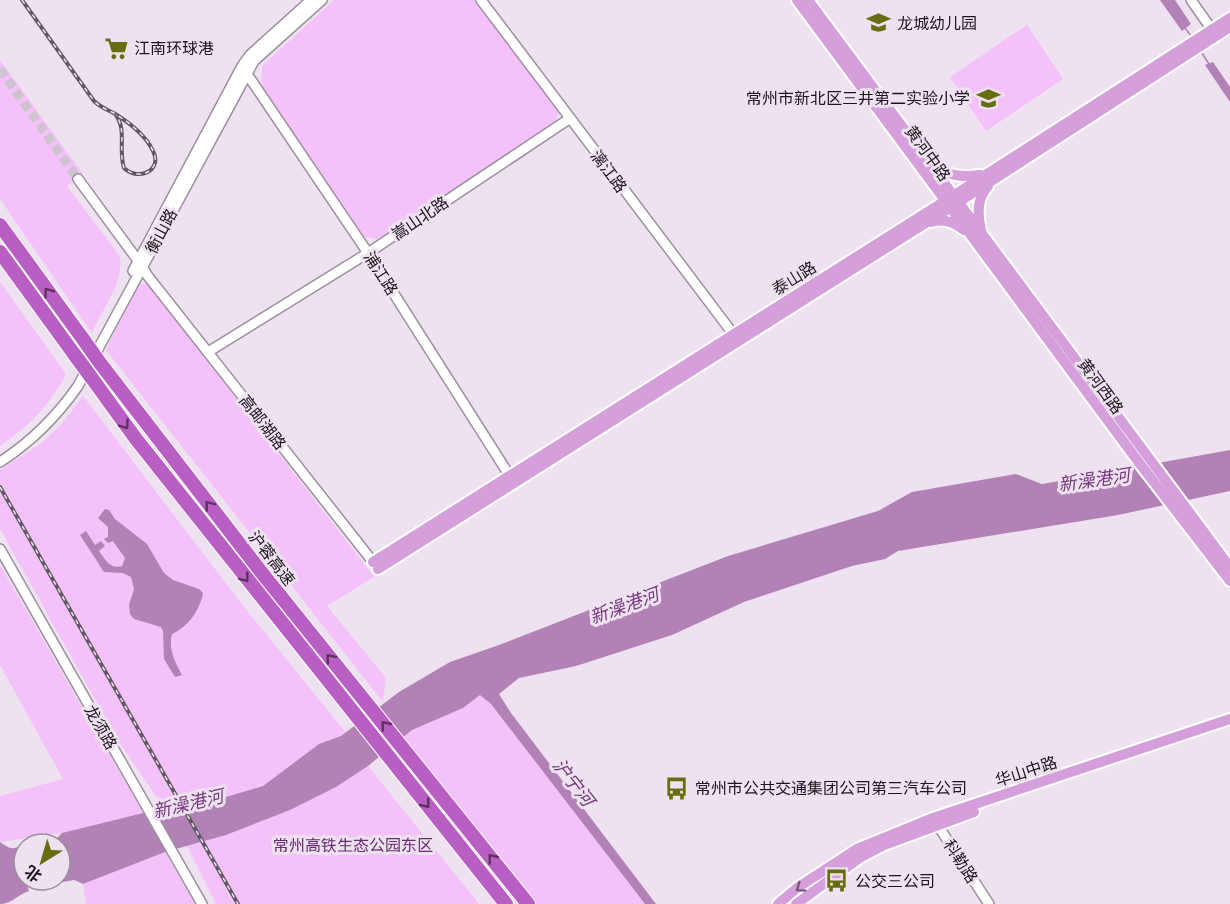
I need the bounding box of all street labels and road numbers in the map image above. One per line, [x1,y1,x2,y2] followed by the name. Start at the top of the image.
[902,122,954,184] street label: 黄河中路
[587,146,631,196] street label: 漓江路
[388,193,452,243] street label: 嵩山北路
[142,206,180,256] street label: 衡山路
[360,248,402,298] street label: 浦江路
[769,258,819,298] street label: 泰山路
[1075,355,1127,417] street label: 黄河西路
[236,391,290,453] street label: 高邮湖路
[245,527,299,589] street label: 沪蓉高速
[81,702,121,752] street label: 龙须路
[993,753,1059,789] street label: 华山中路
[940,836,982,886] street label: 科勒路

